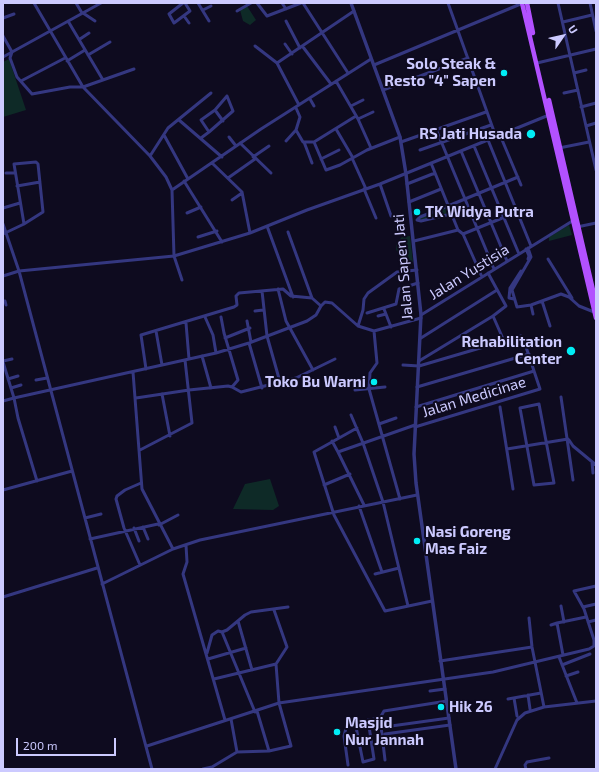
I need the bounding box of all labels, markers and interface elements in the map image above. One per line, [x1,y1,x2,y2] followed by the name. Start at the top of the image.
[543,16,583,56] north arrow
[566,22,581,36] text: U
[384,55,496,90] place label: Solo Steak & Resto "4" Sapen
[499,68,509,78] marker: Solo Steak & Resto "4" Sapen
[419,125,522,143] place label: RS Jati Husada
[525,128,537,140] marker: RS Jati Husada
[425,203,534,221] place label: TK Widya Putra
[412,207,422,217] marker: TK Widya Putra
[389,213,417,321] street label: Jalan Sapen Jati
[426,240,512,304] street label: Jalan Yustisia
[461,333,562,368] place label: Rehabilitation Center
[565,345,577,357] marker: Rehabilitation Center
[265,373,366,391] place label: Toko Bu Warni
[420,373,528,421] street label: Jalan Medicinae
[369,377,379,387] marker: Toko Bu Warni
[425,523,511,558] place label: Nasi Goreng Mas Faiz
[412,536,422,546] marker: Nasi Goreng Mas Faiz
[449,698,493,716] place label: Hik 26
[436,702,446,712] marker: Hik 26
[345,714,424,749] place label: Masjid Nur Jannah
[332,727,342,737] marker: Masjid Nur Jannah
[18,730,118,756] scale bar
[23,738,57,752] text: 200 m

